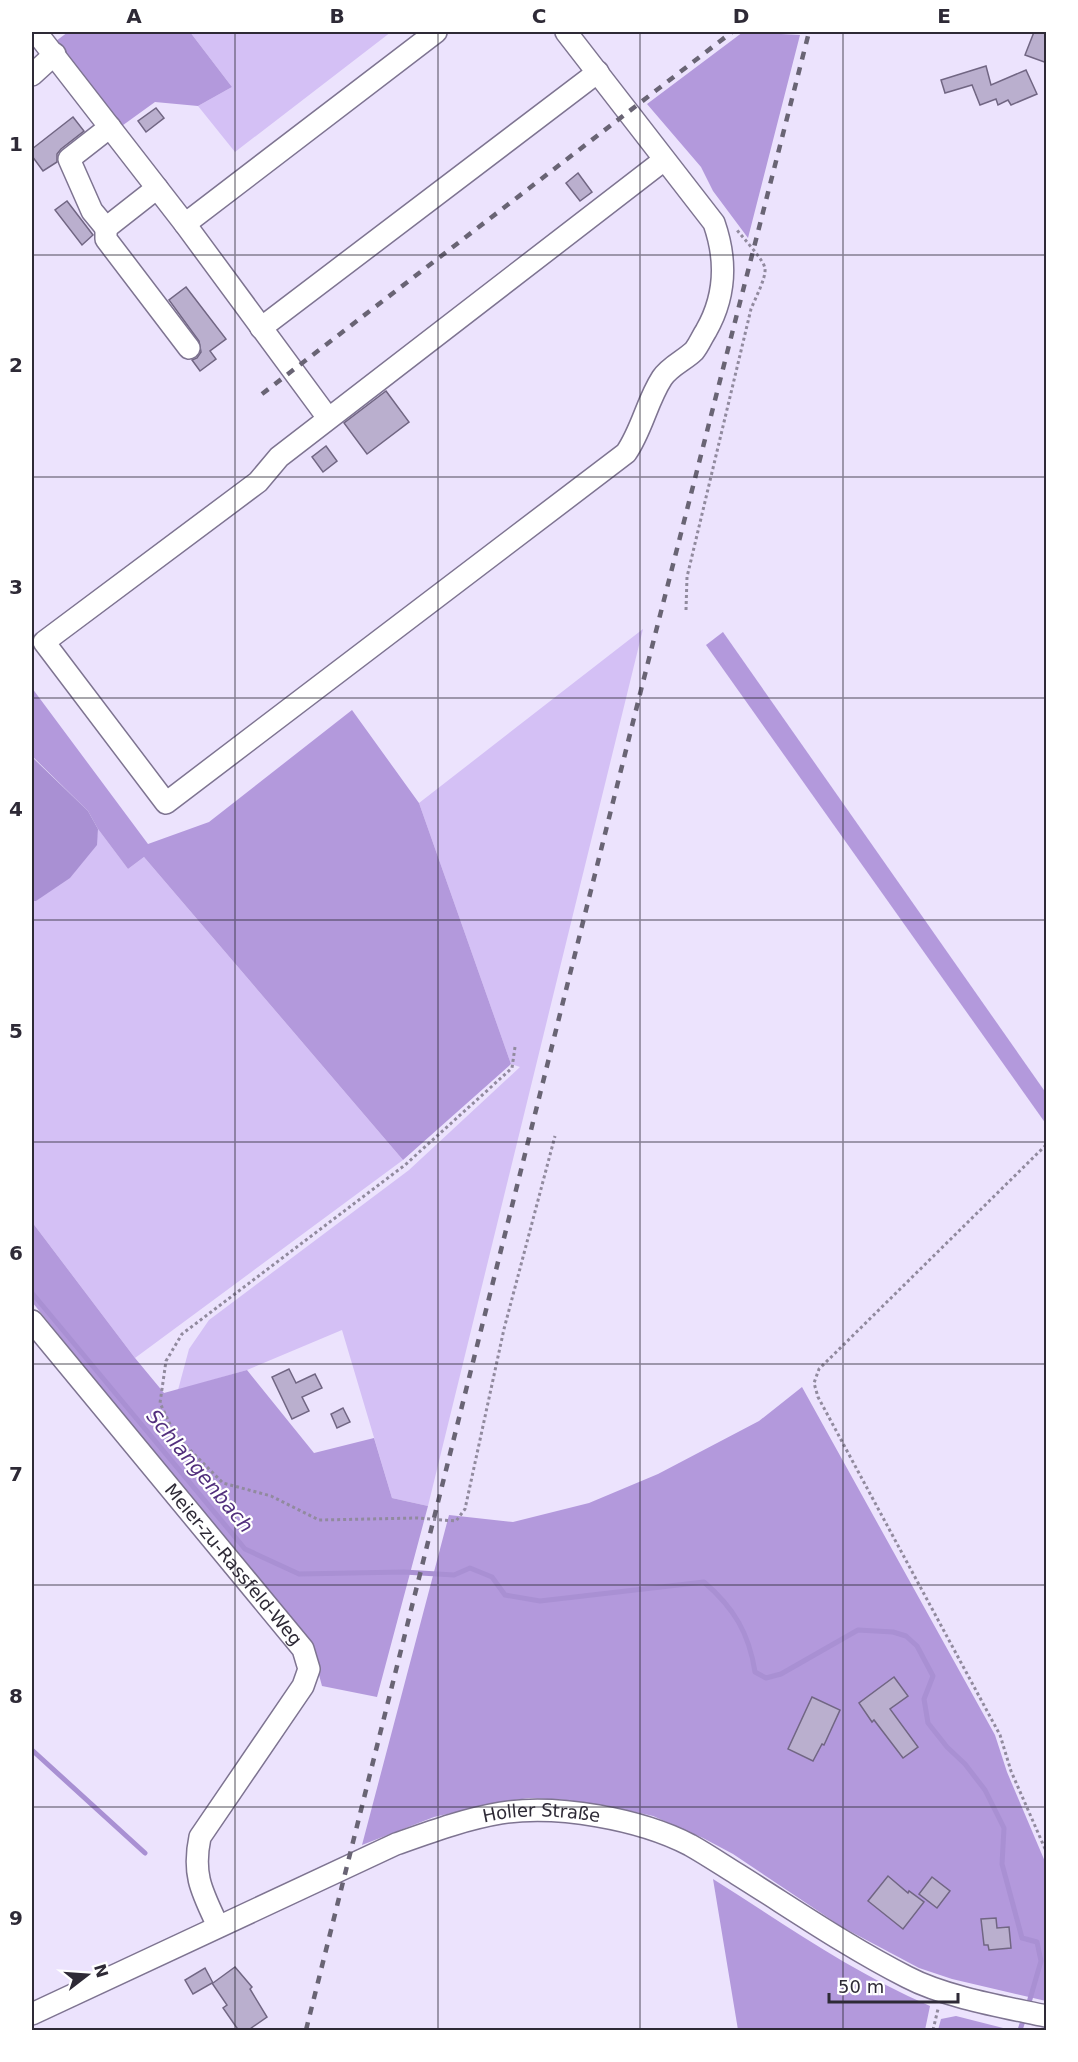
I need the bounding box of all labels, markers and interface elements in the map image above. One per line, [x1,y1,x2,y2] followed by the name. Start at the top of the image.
[126,4,142,28] text: A
[329,4,345,28] text: B
[532,4,546,28] text: C
[733,4,749,28] text: D
[937,4,951,28] text: E
[9,132,23,156] text: 1
[9,353,23,377] text: 2
[9,575,23,599] text: 3
[9,797,23,821] text: 4
[9,1019,23,1043] text: 5
[9,1241,23,1265] text: 6
[142,1405,258,1537] water label: Schlangenbach
[9,1462,23,1486] text: 7
[161,1479,307,1649] street label: Meier-zu-Rassfeld-Weg
[9,1684,23,1708] text: 8
[481,1799,602,1826] street label: Holler Straße
[9,1906,23,1930] text: 9
[57,1945,117,2005] north arrow
[90,1962,112,1980] text: N
[829,1966,958,2004] scale bar
[838,1976,884,1997] text: 50 m

